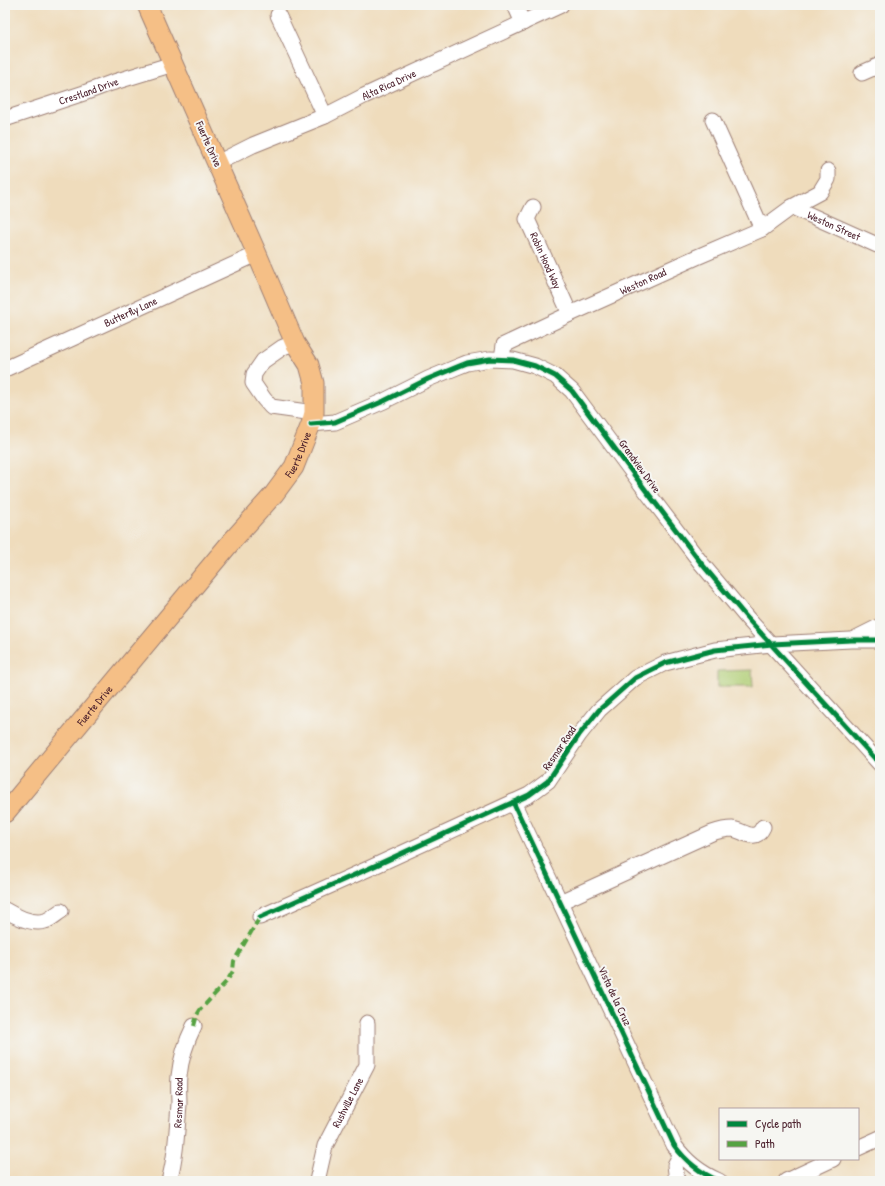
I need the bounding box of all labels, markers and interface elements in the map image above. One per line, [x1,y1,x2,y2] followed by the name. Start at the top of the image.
[359,66,419,103] street label: Alta Rica Drive
[57,74,121,108] street label: Crestland Drive
[192,118,226,170] street label: Fuerte Drive
[805,208,863,244] street label: Weston Street
[527,230,565,291] street label: Robin Hood Way
[618,265,669,298] street label: Weston Road
[102,293,160,330] street label: Butterfly Lane
[281,429,314,481] street label: Fuerte Drive
[616,437,664,496] street label: Grandview Drive
[73,682,116,729] street label: Fuerte Drive
[539,723,579,773] street label: Resmar Road
[595,964,635,1028] street label: Vista de la Cruz
[329,1074,367,1130] street label: Rushville Lane
[170,1077,186,1128] street label: Resmar Road
[719,1108,859,1160] legend
[755,1115,801,1132] text: Cycle path
[755,1135,775,1152] text: Path

